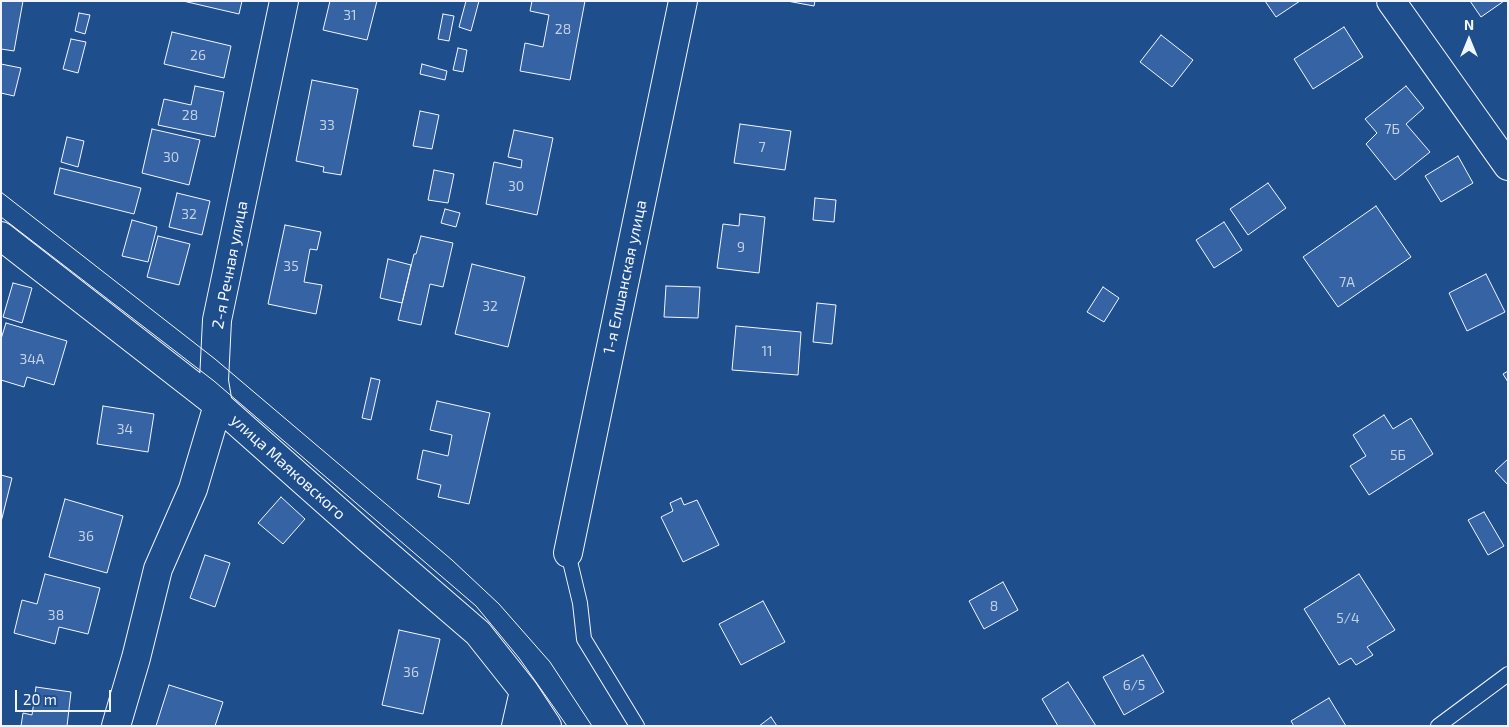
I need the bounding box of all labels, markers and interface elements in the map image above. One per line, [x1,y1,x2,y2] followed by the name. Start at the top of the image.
[343,7,357,23] house number: 31
[1444,15,1494,65] north arrow
[1464,16,1474,33] text: N
[555,21,571,37] house number: 28
[190,47,206,63] house number: 26
[182,107,198,123] house number: 28
[319,117,335,133] house number: 33
[1384,121,1400,137] house number: 7Б
[758,139,766,155] house number: 7
[163,149,179,165] house number: 30
[508,178,524,194] house number: 30
[599,198,651,356] street label: 1-я Елшанская улица
[208,199,252,331] street label: 2-я Речная улица
[181,206,197,222] house number: 32
[737,239,745,255] house number: 9
[283,258,299,274] house number: 35
[1339,274,1355,290] house number: 7А
[482,298,498,314] house number: 32
[761,343,773,359] house number: 11
[19,351,45,367] house number: 34А
[227,410,349,524] street label: улица Маяковского
[117,421,133,437] house number: 34
[1390,447,1406,463] house number: 5Б
[78,528,94,544] house number: 36
[990,598,998,614] house number: 8
[48,607,64,623] house number: 38
[1336,610,1360,626] house number: 5/4
[403,664,419,680] house number: 36
[1123,677,1145,693] house number: 6/5
[18,680,114,712] scale bar
[23,690,57,708] text: 20 m

